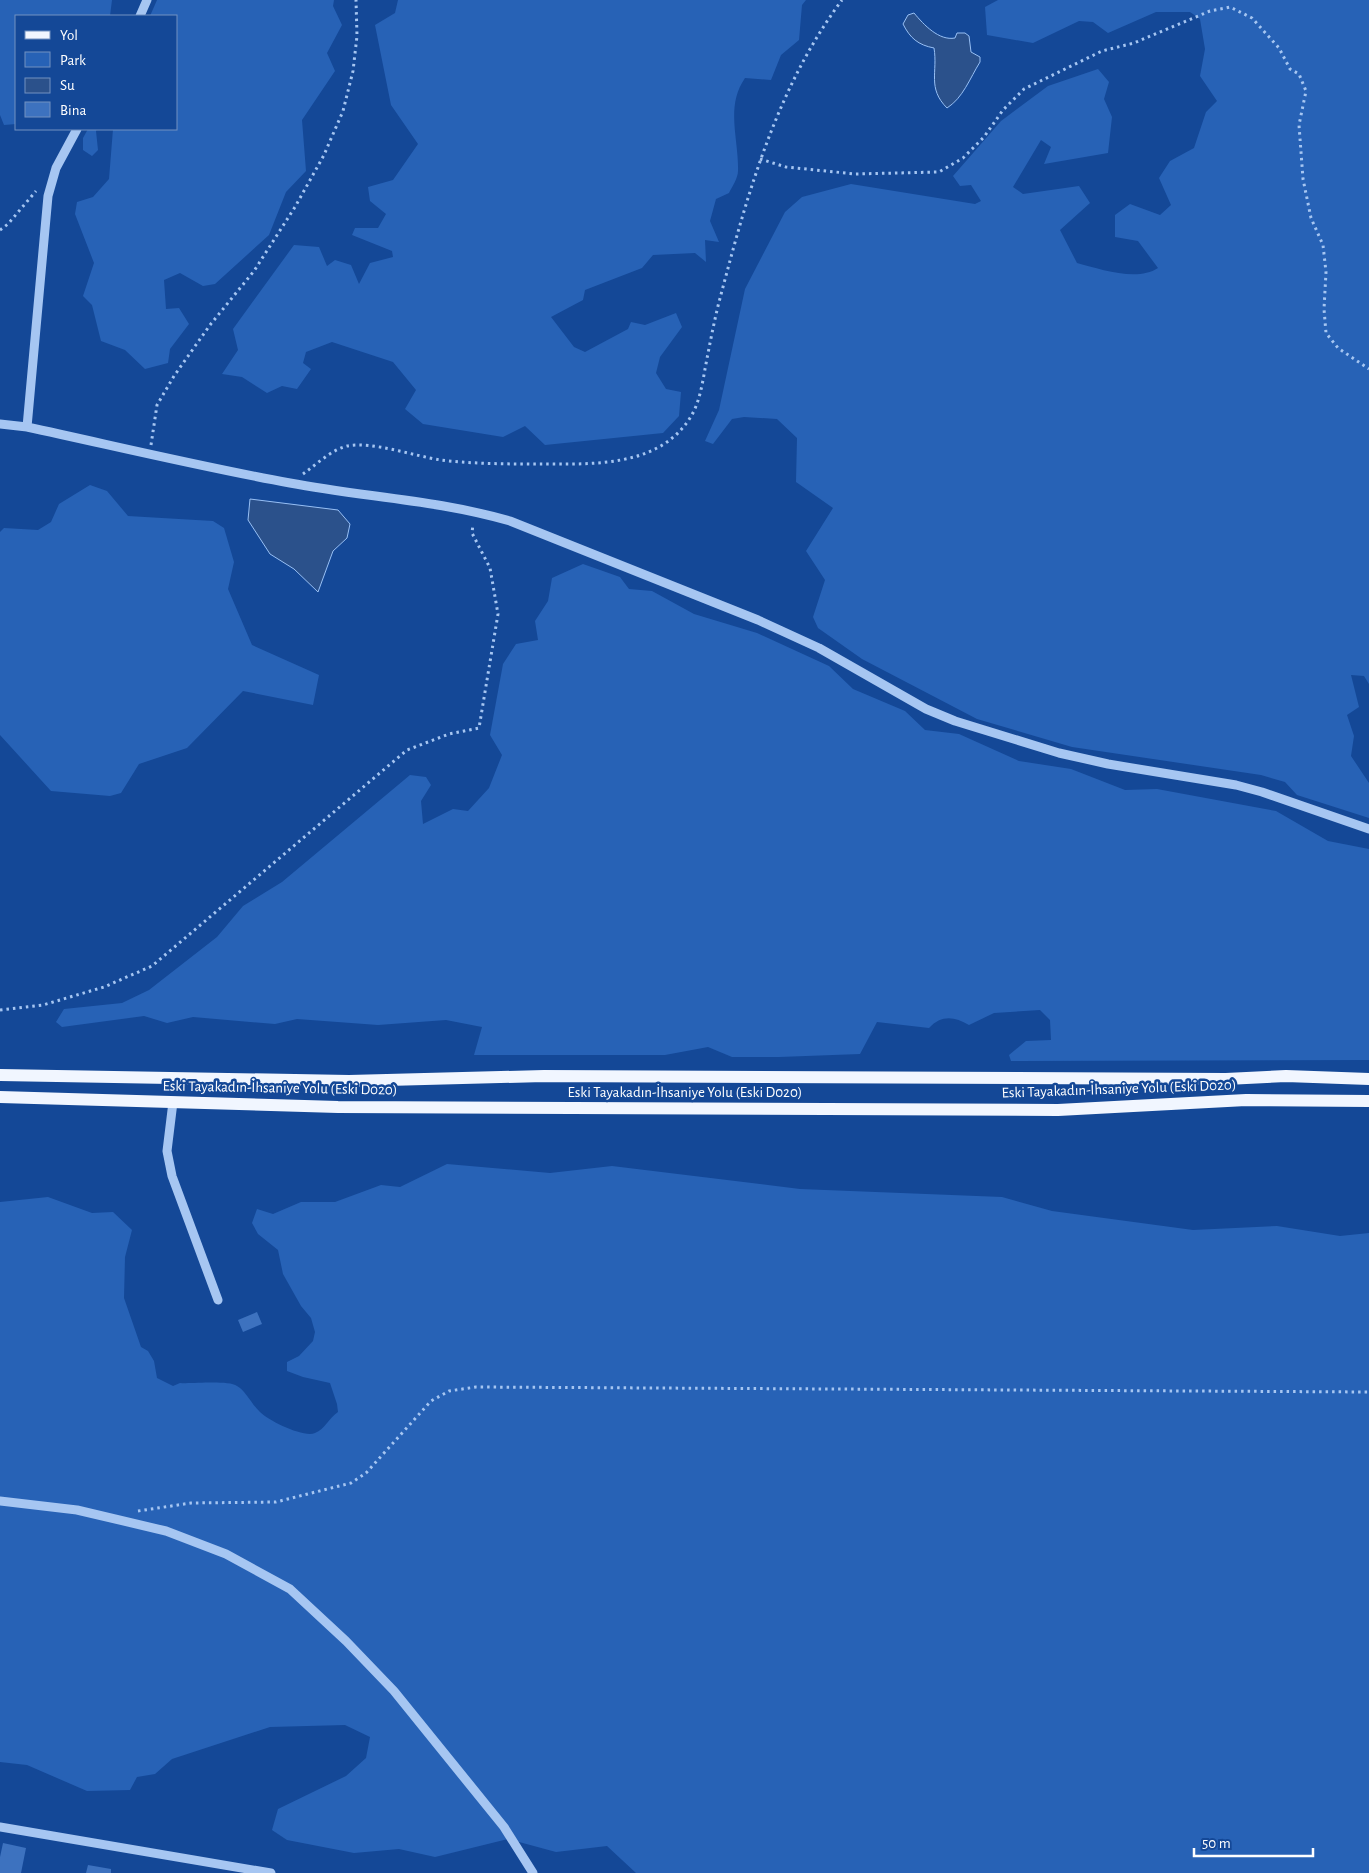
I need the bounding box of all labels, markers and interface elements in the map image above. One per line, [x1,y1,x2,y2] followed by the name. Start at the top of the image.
[15,15,178,130] legend
[60,28,78,43] text: Yol
[60,53,86,68] text: Park
[60,78,75,93] text: Su
[60,103,86,118] text: Bina
[1001,1075,1237,1101] street label: Eski Tayakadın-İhsaniye Yolu (Eski D020)
[162,1076,398,1098] street label: Eski Tayakadın-İhsaniye Yolu (Eski D020)
[568,1083,802,1100] street label: Eski Tayakadın-İhsaniye Yolu (Eski D020)
[1194,1826,1313,1858] scale bar
[1202,1836,1231,1851] text: 50 m

